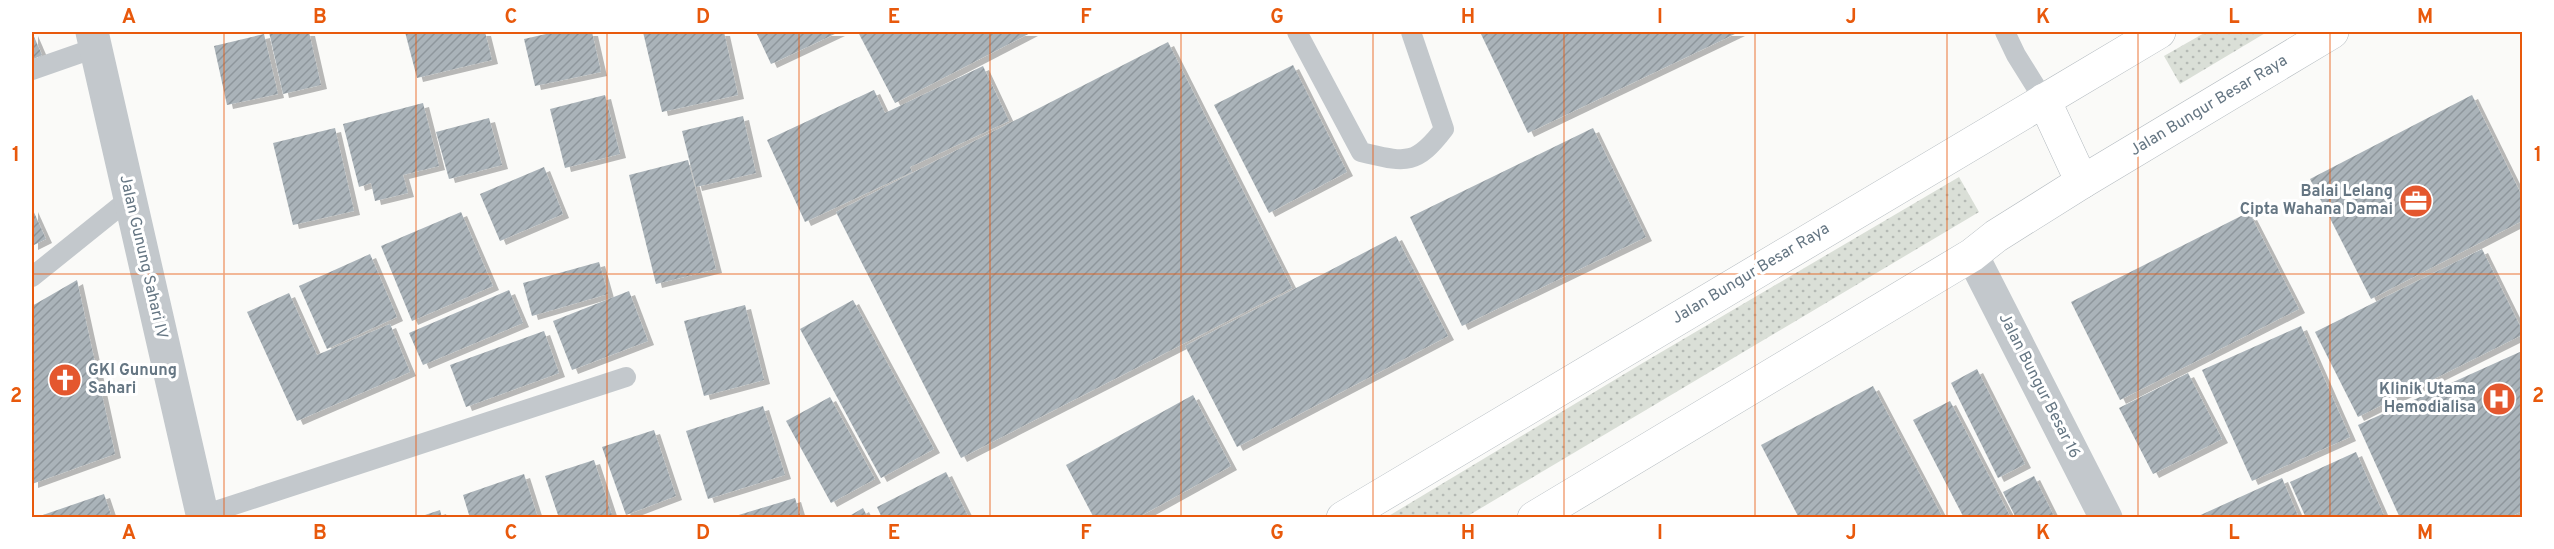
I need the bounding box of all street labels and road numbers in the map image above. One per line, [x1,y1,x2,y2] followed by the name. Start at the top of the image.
[2127,51,2291,161] street label: Jalan Bungur Besar Raya
[114,173,172,341] street label: Jalan Gunung Sahari IV
[1669,219,1833,329] street label: Jalan Bungur Besar Raya
[1994,310,2084,462] street label: Jalan Bungur Besar 16

